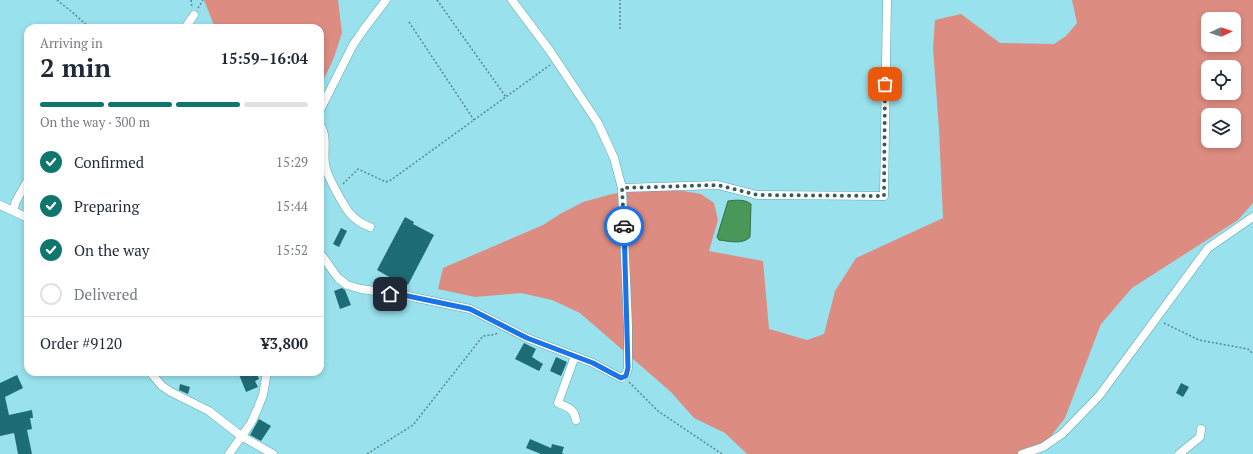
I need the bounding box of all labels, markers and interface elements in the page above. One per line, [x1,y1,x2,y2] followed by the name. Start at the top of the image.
[1201,12,1241,52] north arrow
[1201,12,1241,148] map controls
[40,34,103,52] text: Arriving in
[221,48,308,68] text: 15:59–16:04
[40,50,111,84] text: 2 min
[1201,60,1241,100] button: locate
[868,67,902,101] pin
[874,73,896,95] icon: bag
[1201,108,1241,148] button: layers
[40,113,150,131] text: On the way · 300 m
[40,151,62,173] icon: check
[74,152,144,172] text: Confirmed
[276,153,308,171] text: 15:29
[40,195,62,217] icon: check
[74,196,139,216] text: Preparing
[276,197,308,215] text: 15:44
[604,206,644,246] courier
[613,215,635,237] icon: car
[40,239,62,261] icon: check
[74,240,149,260] text: On the way
[276,241,308,259] text: 15:52
[373,277,407,311] pin
[379,283,401,305] icon: home
[74,284,138,304] text: Delivered
[40,333,122,353] text: Order #9120
[261,333,308,353] text: ¥3,800

